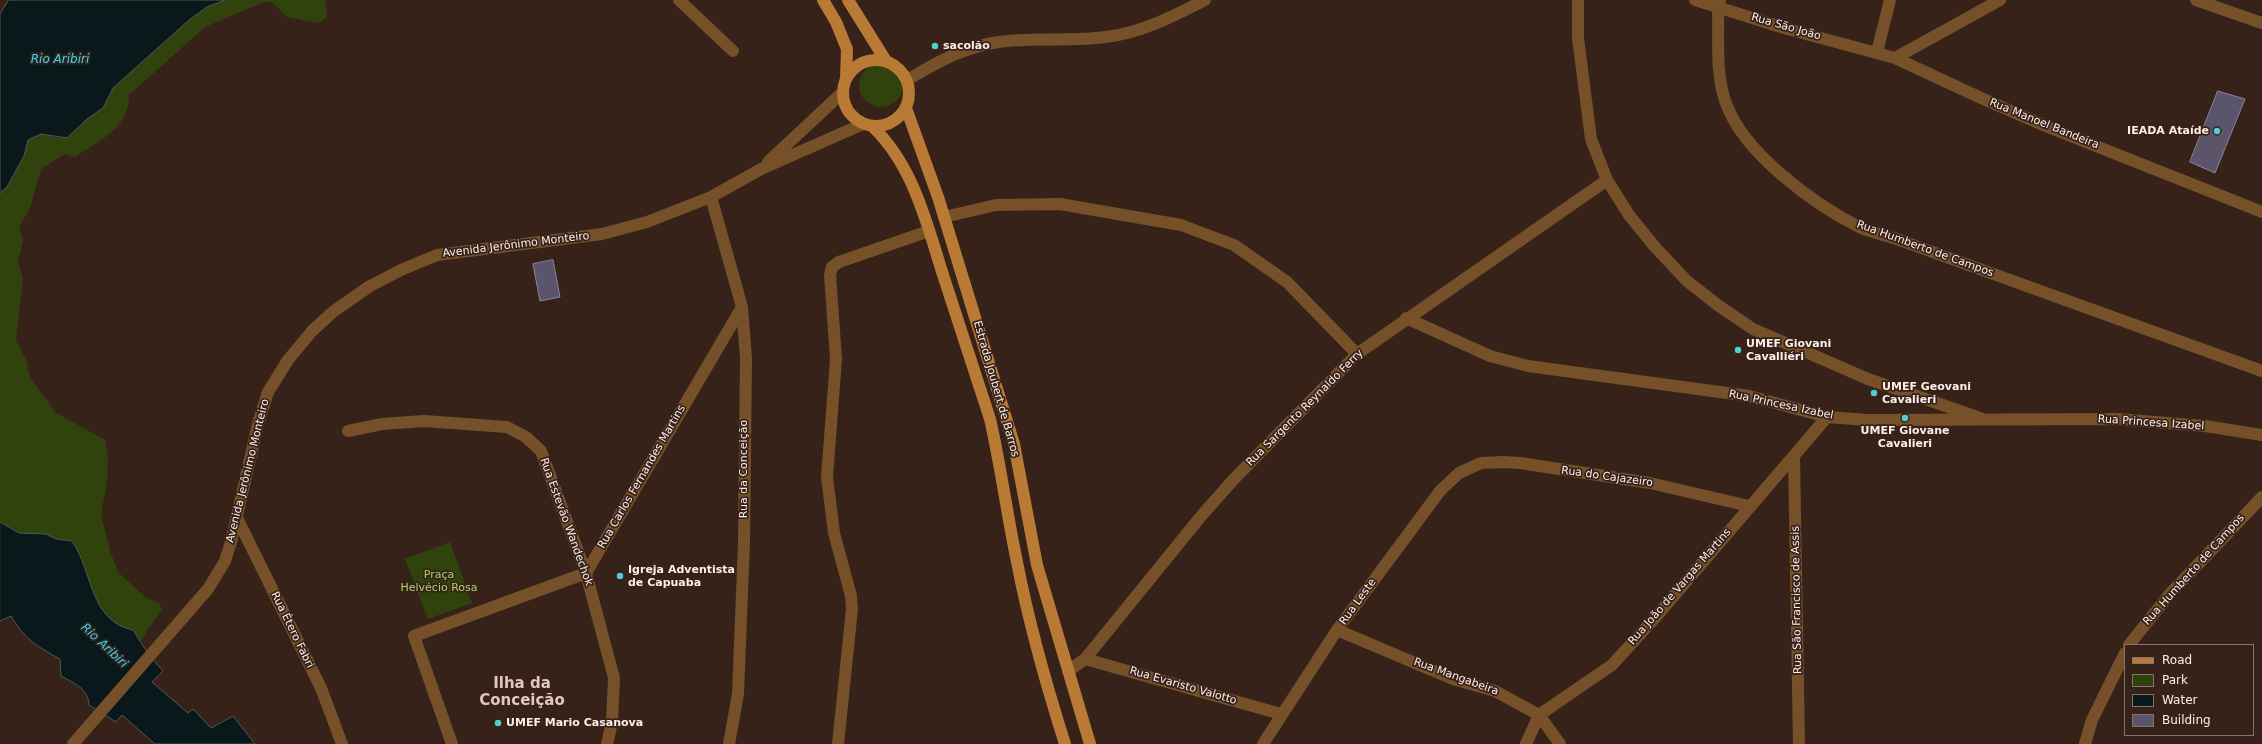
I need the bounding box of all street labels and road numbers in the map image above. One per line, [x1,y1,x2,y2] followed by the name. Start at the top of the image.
[1750,11,1822,43] street label: Rua São João
[1987,96,2101,152] street label: Rua Manoel Bandeira
[1855,218,1995,280] street label: Rua Humberto de Campos
[442,229,590,261] street label: Avenida Jerônimo Monteiro
[970,319,1022,459] street label: Estrada Joubert de Barros
[1244,347,1366,469] street label: Rua Sargento Reynaldo Ferry
[1727,387,1835,423] street label: Rua Princesa Izabel
[224,398,272,544] street label: Avenida Jerônimo Monteiro
[595,403,689,551] street label: Rua Carlos Fernandes Martins
[2097,413,2205,433] street label: Rua Princesa Izabel
[737,420,751,518] street label: Rua da Conceição
[537,456,595,588] street label: Rua Estevão Wandechok
[1560,464,1654,490] street label: Rua do Cajazeiro
[2141,512,2247,628] street label: Rua Humberto de Campos
[1626,526,1734,648] street label: Rua João de Vargas Martins
[1789,526,1805,674] street label: Rua São Francisco de Assis
[1337,576,1379,628] street label: Rua Leste
[268,590,316,670] street label: Rua Étero Fabri
[1412,656,1500,698] street label: Rua Mangabeira
[1128,664,1238,708] street label: Rua Evaristo Valotto

